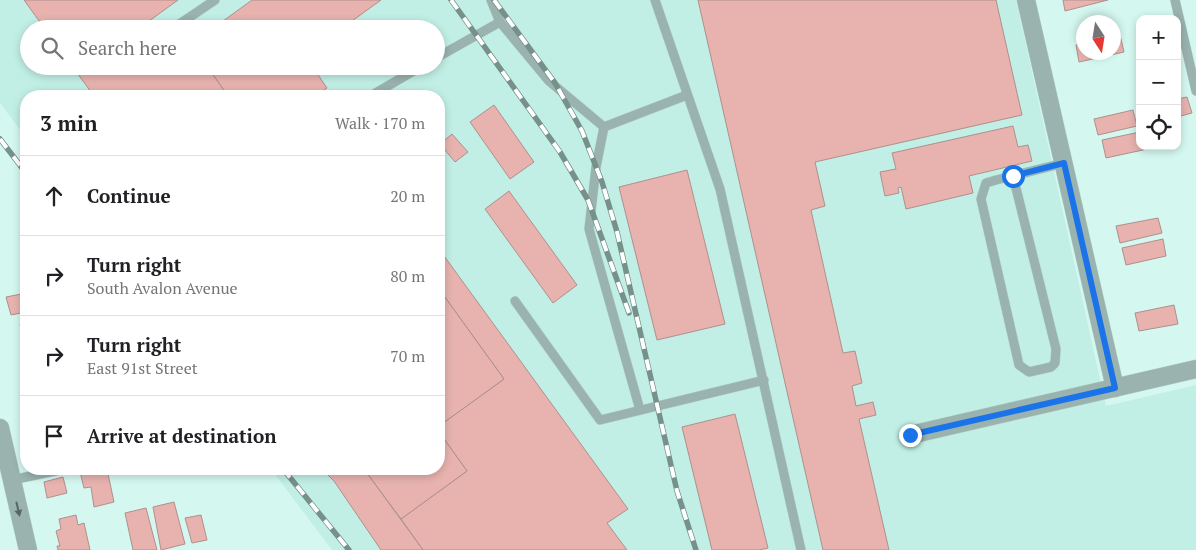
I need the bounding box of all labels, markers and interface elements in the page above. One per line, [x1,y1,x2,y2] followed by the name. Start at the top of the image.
[1076,15,1121,60] north arrow
[1136,15,1181,150] map controls
[1136,15,1181,60] button: +
[20,20,445,75] search box
[38,34,66,62] icon: search
[78,35,177,60] text: Search here
[1136,60,1181,105] button: −
[1136,105,1181,150] button: locate
[40,109,97,137] text: 3 min
[335,112,425,134] text: Walk · 170 m
[1002,165,1025,188] route start
[40,182,68,210] icon: ahead
[87,183,171,208] text: Continue
[390,185,425,207] text: 20 m
[87,252,181,277] text: Turn right
[40,262,68,290] icon: right
[390,265,425,287] text: 80 m
[87,277,238,299] text: South Avalon Avenue
[87,332,181,357] text: Turn right
[40,342,68,370] icon: right
[390,345,425,367] text: 70 m
[87,357,198,379] text: East 91st Street
[40,422,68,450] icon: arrive
[87,423,276,448] text: Arrive at destination
[899,424,922,447] route end
[15,502,23,518] one-way arrow

